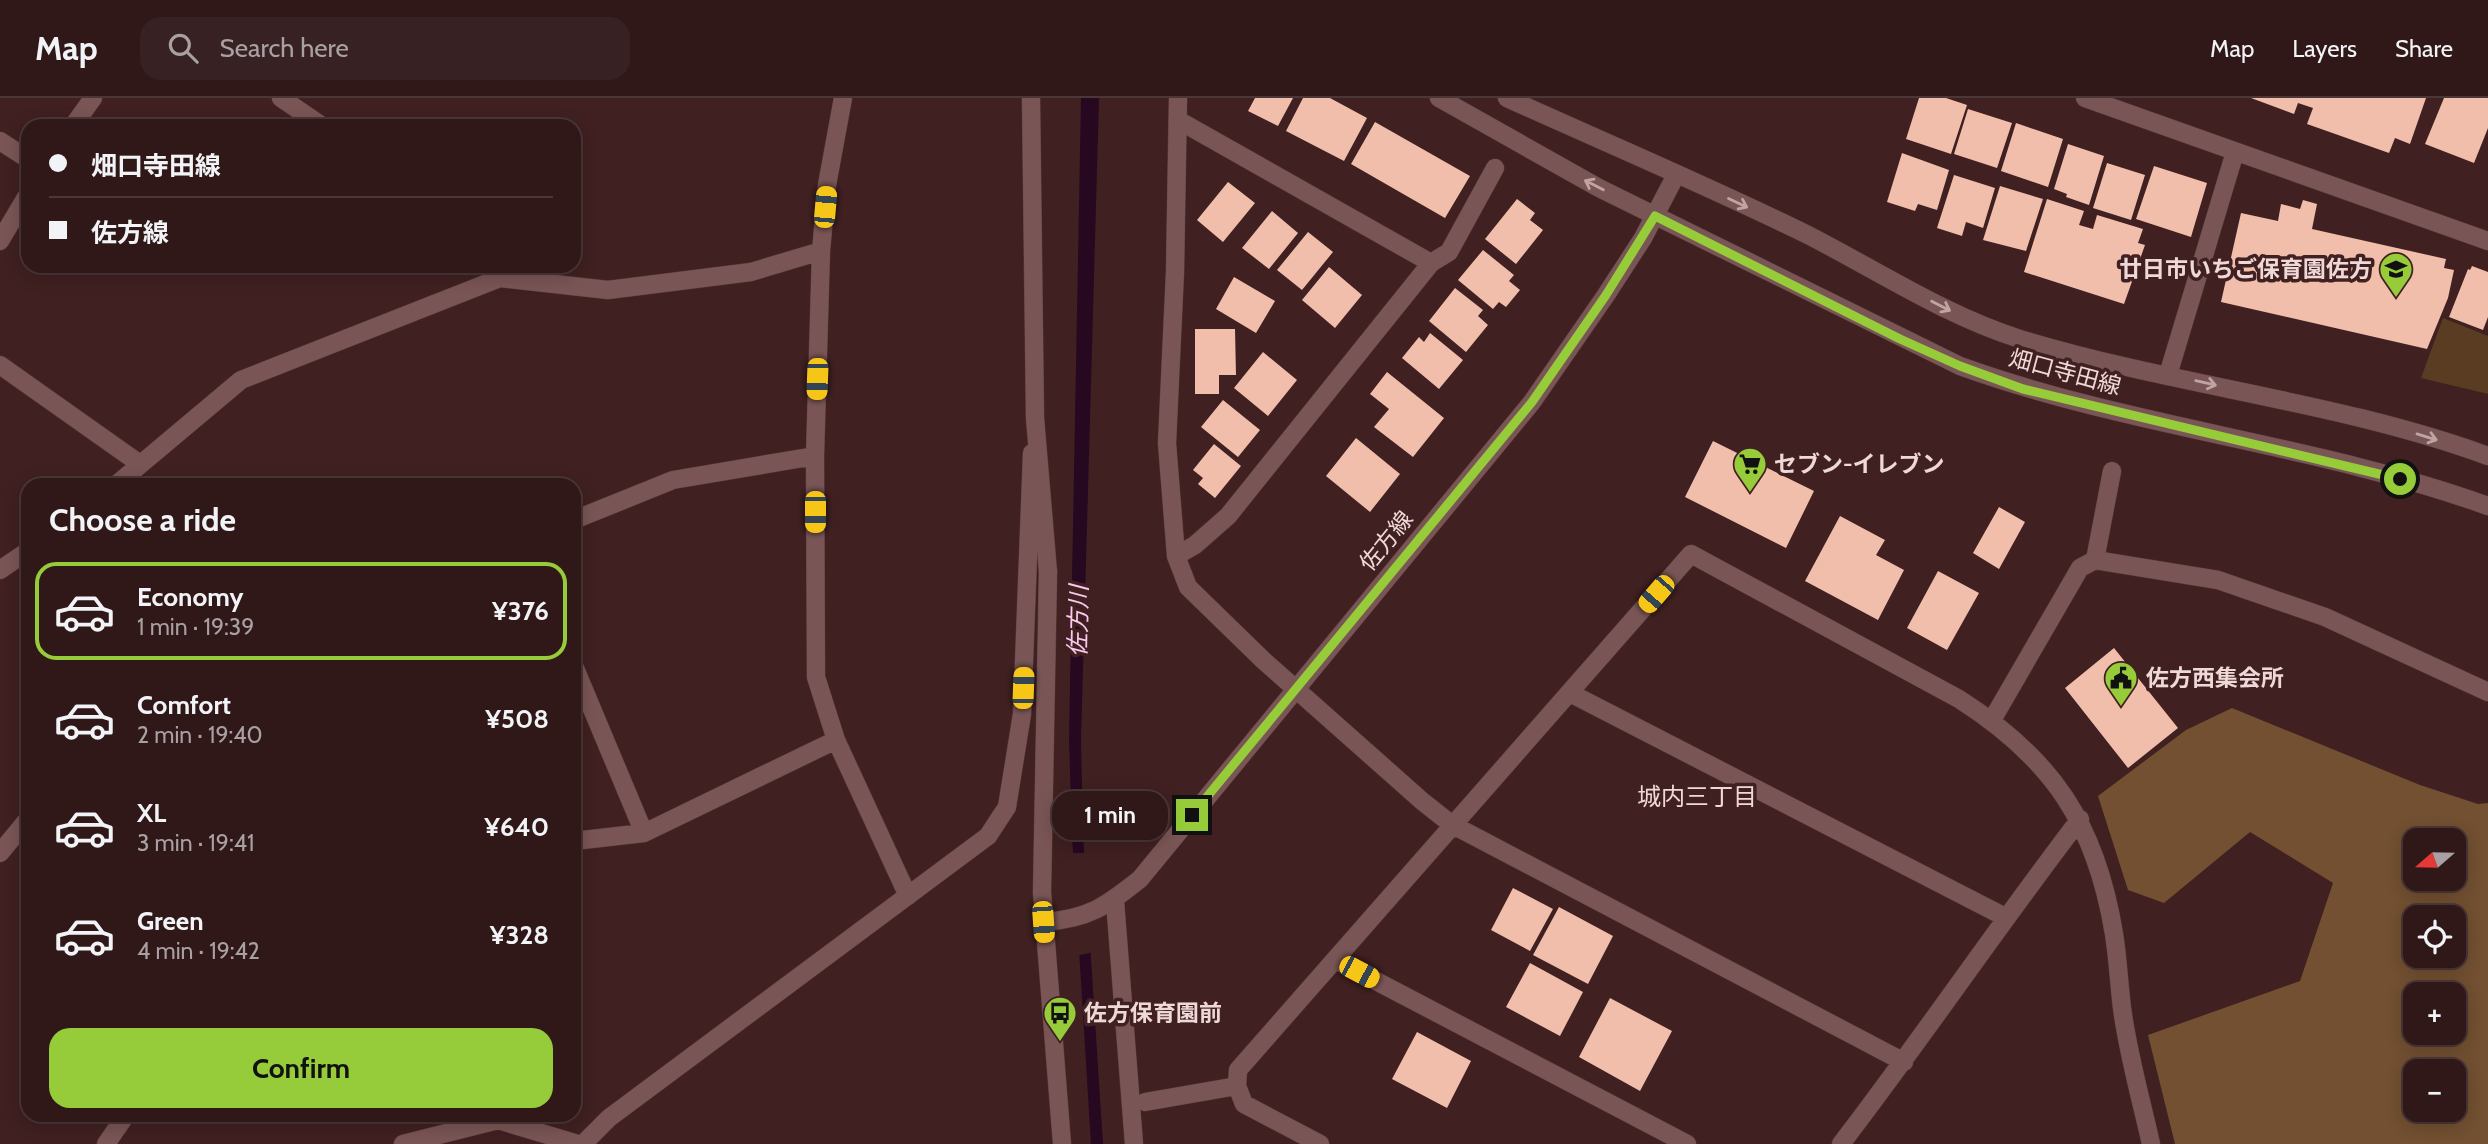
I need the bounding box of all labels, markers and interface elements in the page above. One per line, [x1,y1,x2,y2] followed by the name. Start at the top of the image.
[140,17,630,80] search box
[35,28,98,68] text: Map
[164,29,202,67] icon: search
[220,32,349,64] text: Search here
[2210,34,2254,63] text: Map
[2292,34,2357,63] text: Layers
[2395,34,2453,63] text: Share
[91,150,221,182] text: 畑口寺田線
[1584,178,1605,191] one-way arrow
[813,185,838,229] car
[1727,197,1749,210] one-way arrow
[91,217,169,249] text: 佐方線
[2377,250,2415,299] school or university icon: 廿日市いちご保育園佐方
[2119,255,2372,283] place label: 廿日市いちご保育園佐方
[1930,299,1951,313] one-way arrow
[2006,344,2124,400] street label: 畑口寺田線
[806,358,829,400] car
[2194,377,2217,391] one-way arrow
[2416,431,2438,444] one-way arrow
[1731,445,1769,494] supermarket icon: セブン-イレブン
[1774,450,1945,478] place label: セブン-イレブン
[2384,463,2416,495] route start
[805,491,826,533] car
[49,500,236,539] text: Choose a ride
[1353,505,1419,577] street label: 佐方線
[1635,571,1678,617] car
[53,580,116,643] icon: car
[137,581,243,613] text: Economy
[1063,582,1093,657] water label: 佐方川
[492,595,549,627] text: ¥376
[137,613,254,641] text: 1 min · 19:39
[2102,659,2140,708] public building icon: 佐方西集会所
[2146,664,2284,692] place label: 佐方西集会所
[1012,667,1035,709] car
[53,688,116,751] icon: car
[137,689,231,721] text: Comfort
[485,703,549,735] text: ¥508
[137,721,263,749] text: 2 min · 19:40
[1637,782,1757,811] district label: 城内三丁目
[1052,790,1168,840] callout: 1 min
[53,796,116,859] icon: car
[137,797,166,829] text: XL
[1176,799,1208,831] route end
[1084,801,1136,829] text: 1 min
[484,811,549,843] text: ¥640
[2403,828,2466,891] north arrow
[2403,828,2466,1122] map controls
[137,829,254,857] text: 3 min · 19:41
[1032,900,1055,944] car
[53,904,116,967] icon: car
[137,905,204,937] text: Green
[2403,905,2466,968] button: locate
[490,919,549,951] text: ¥328
[137,937,260,965] text: 4 min · 19:42
[1336,953,1383,991] car
[2403,982,2466,1045] button: +
[1041,994,1079,1043] bus stop icon: 佐方保育園前
[1084,999,1222,1027] place label: 佐方保育園前
[49,1028,553,1108] button: Confirm
[2403,1059,2466,1122] button: −

